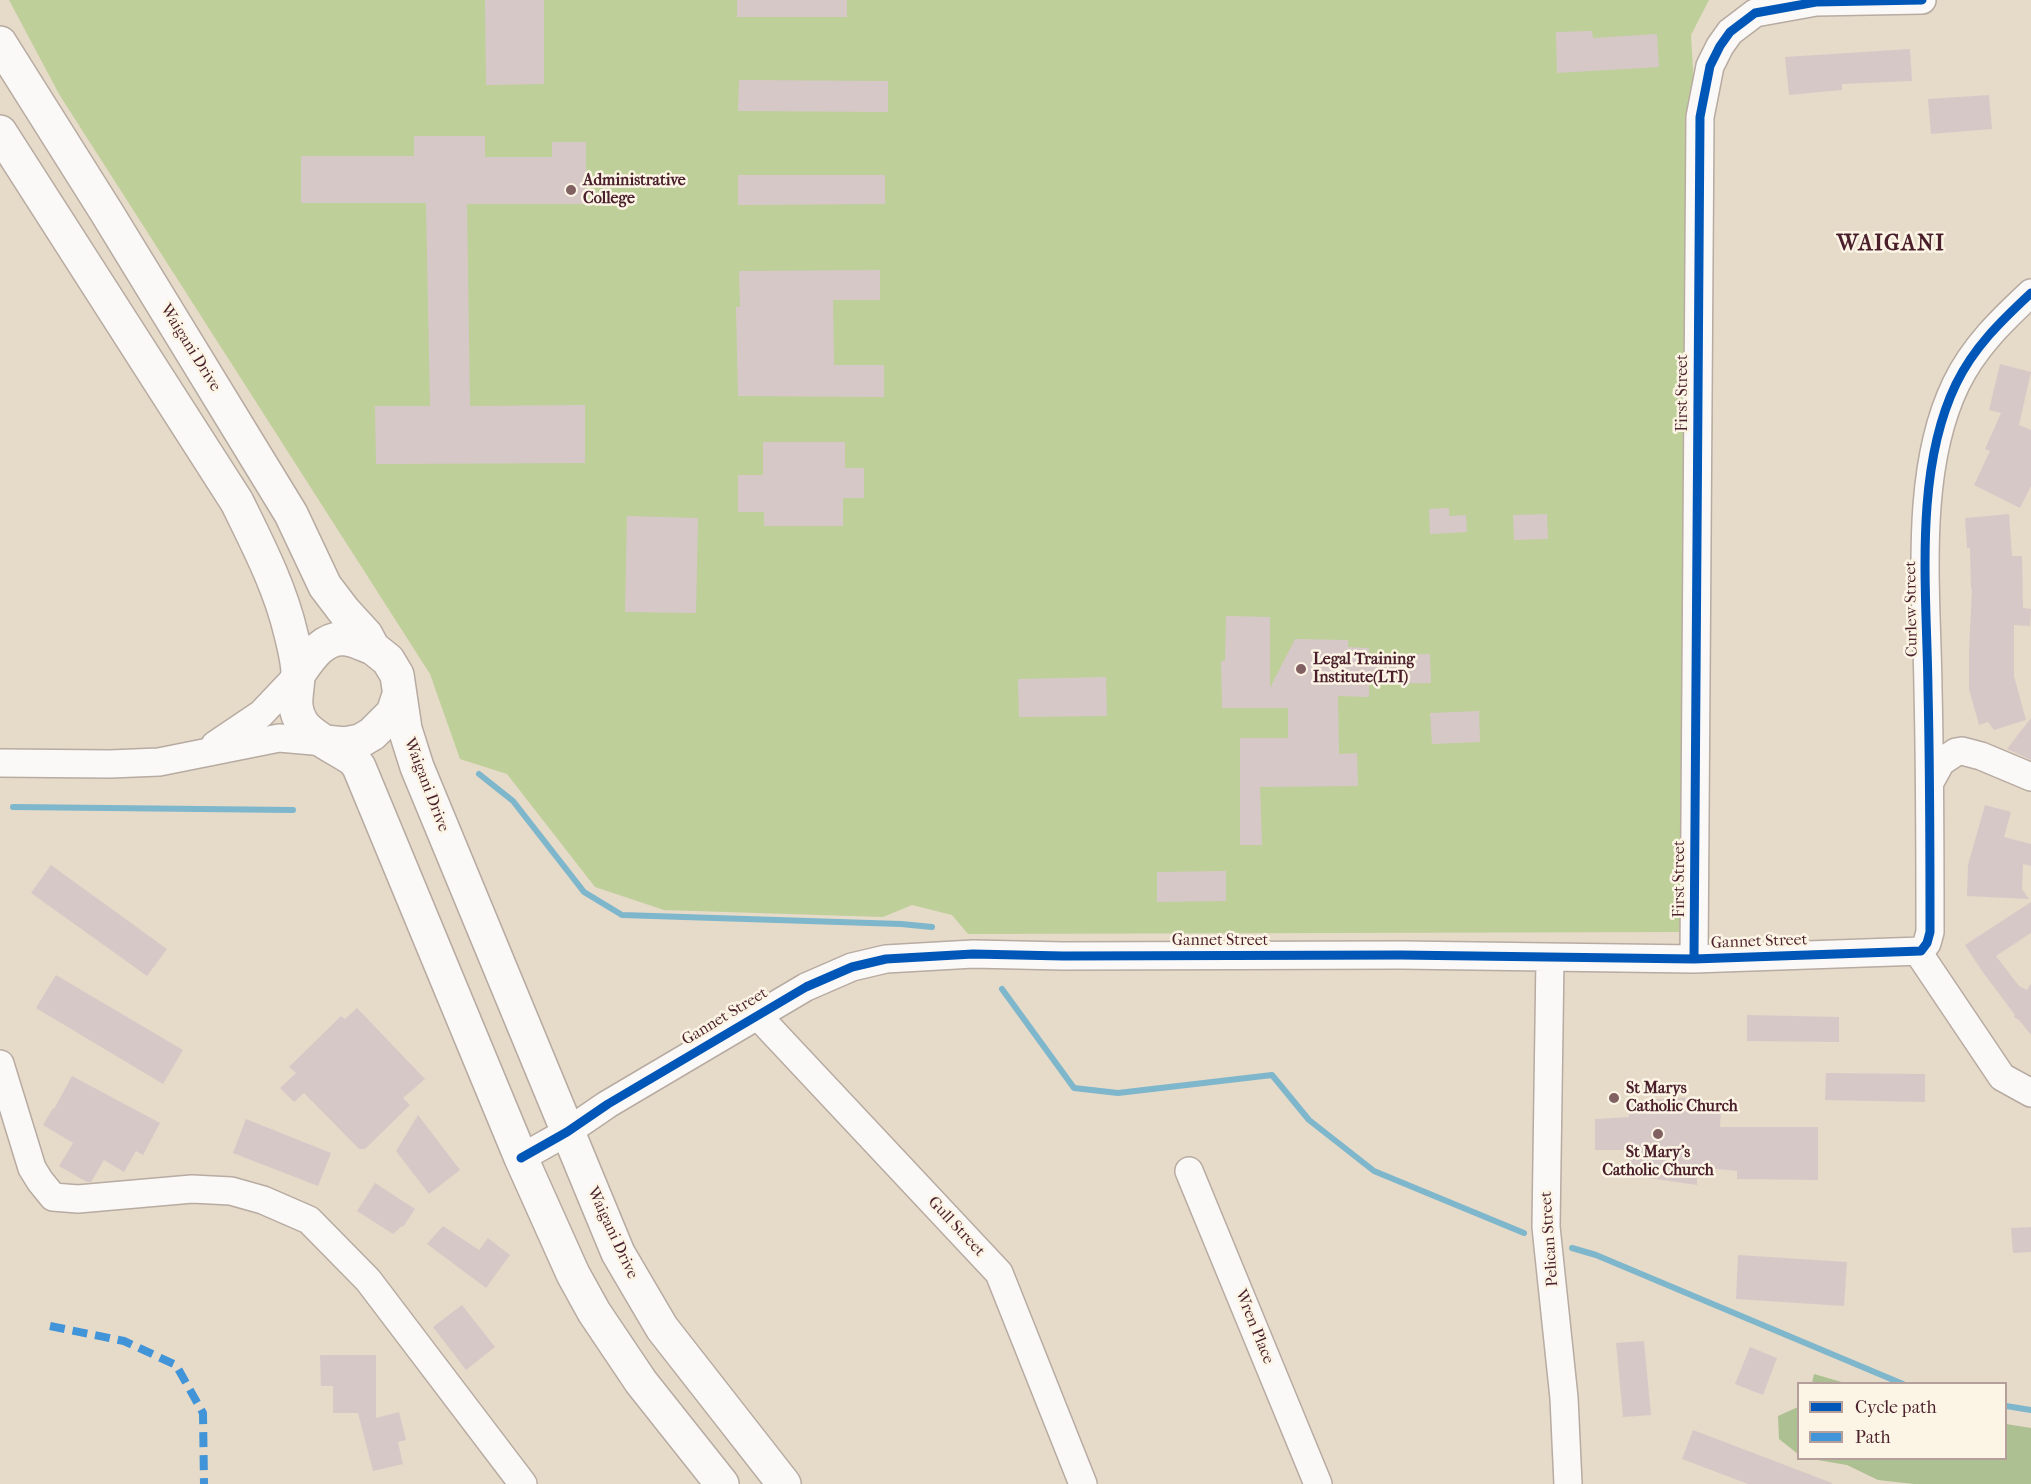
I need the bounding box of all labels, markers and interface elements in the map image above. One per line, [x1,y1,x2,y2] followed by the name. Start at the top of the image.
[583,171,686,209] place label: Administrative College
[564,183,578,197] marker: Administrative College
[1837,232,1945,258] district label: WAIGANI
[156,301,224,395] street label: Waigani Drive
[1673,354,1693,432] street label: First Street
[1902,561,1922,657] street label: Curlew Street
[1313,650,1415,688] place label: Legal Training Institute(LTI)
[1294,662,1308,676] marker: Legal Training Institute(LTI)
[399,735,453,835] street label: Waigani Drive
[1670,840,1690,918] street label: First Street
[1172,931,1268,951] street label: Gannet Street
[1710,931,1808,953] street label: Gannet Street
[679,984,771,1050] street label: Gannet Street
[1626,1079,1738,1117] place label: St Marys Catholic Church
[1607,1091,1621,1105] marker: St Marys Catholic Church
[1651,1127,1665,1141] marker: St Mary's Catholic Church
[1602,1143,1714,1181] place label: St Mary's Catholic Church
[582,1184,642,1282] street label: Waigani Drive
[1537,1191,1563,1287] street label: Pelican Street
[923,1193,989,1261] street label: Gull Street
[1230,1287,1278,1367] street label: Wren Place
[1797,1382,2007,1460] legend
[1855,1397,1936,1418] text: Cycle path
[1855,1427,1891,1448] text: Path

